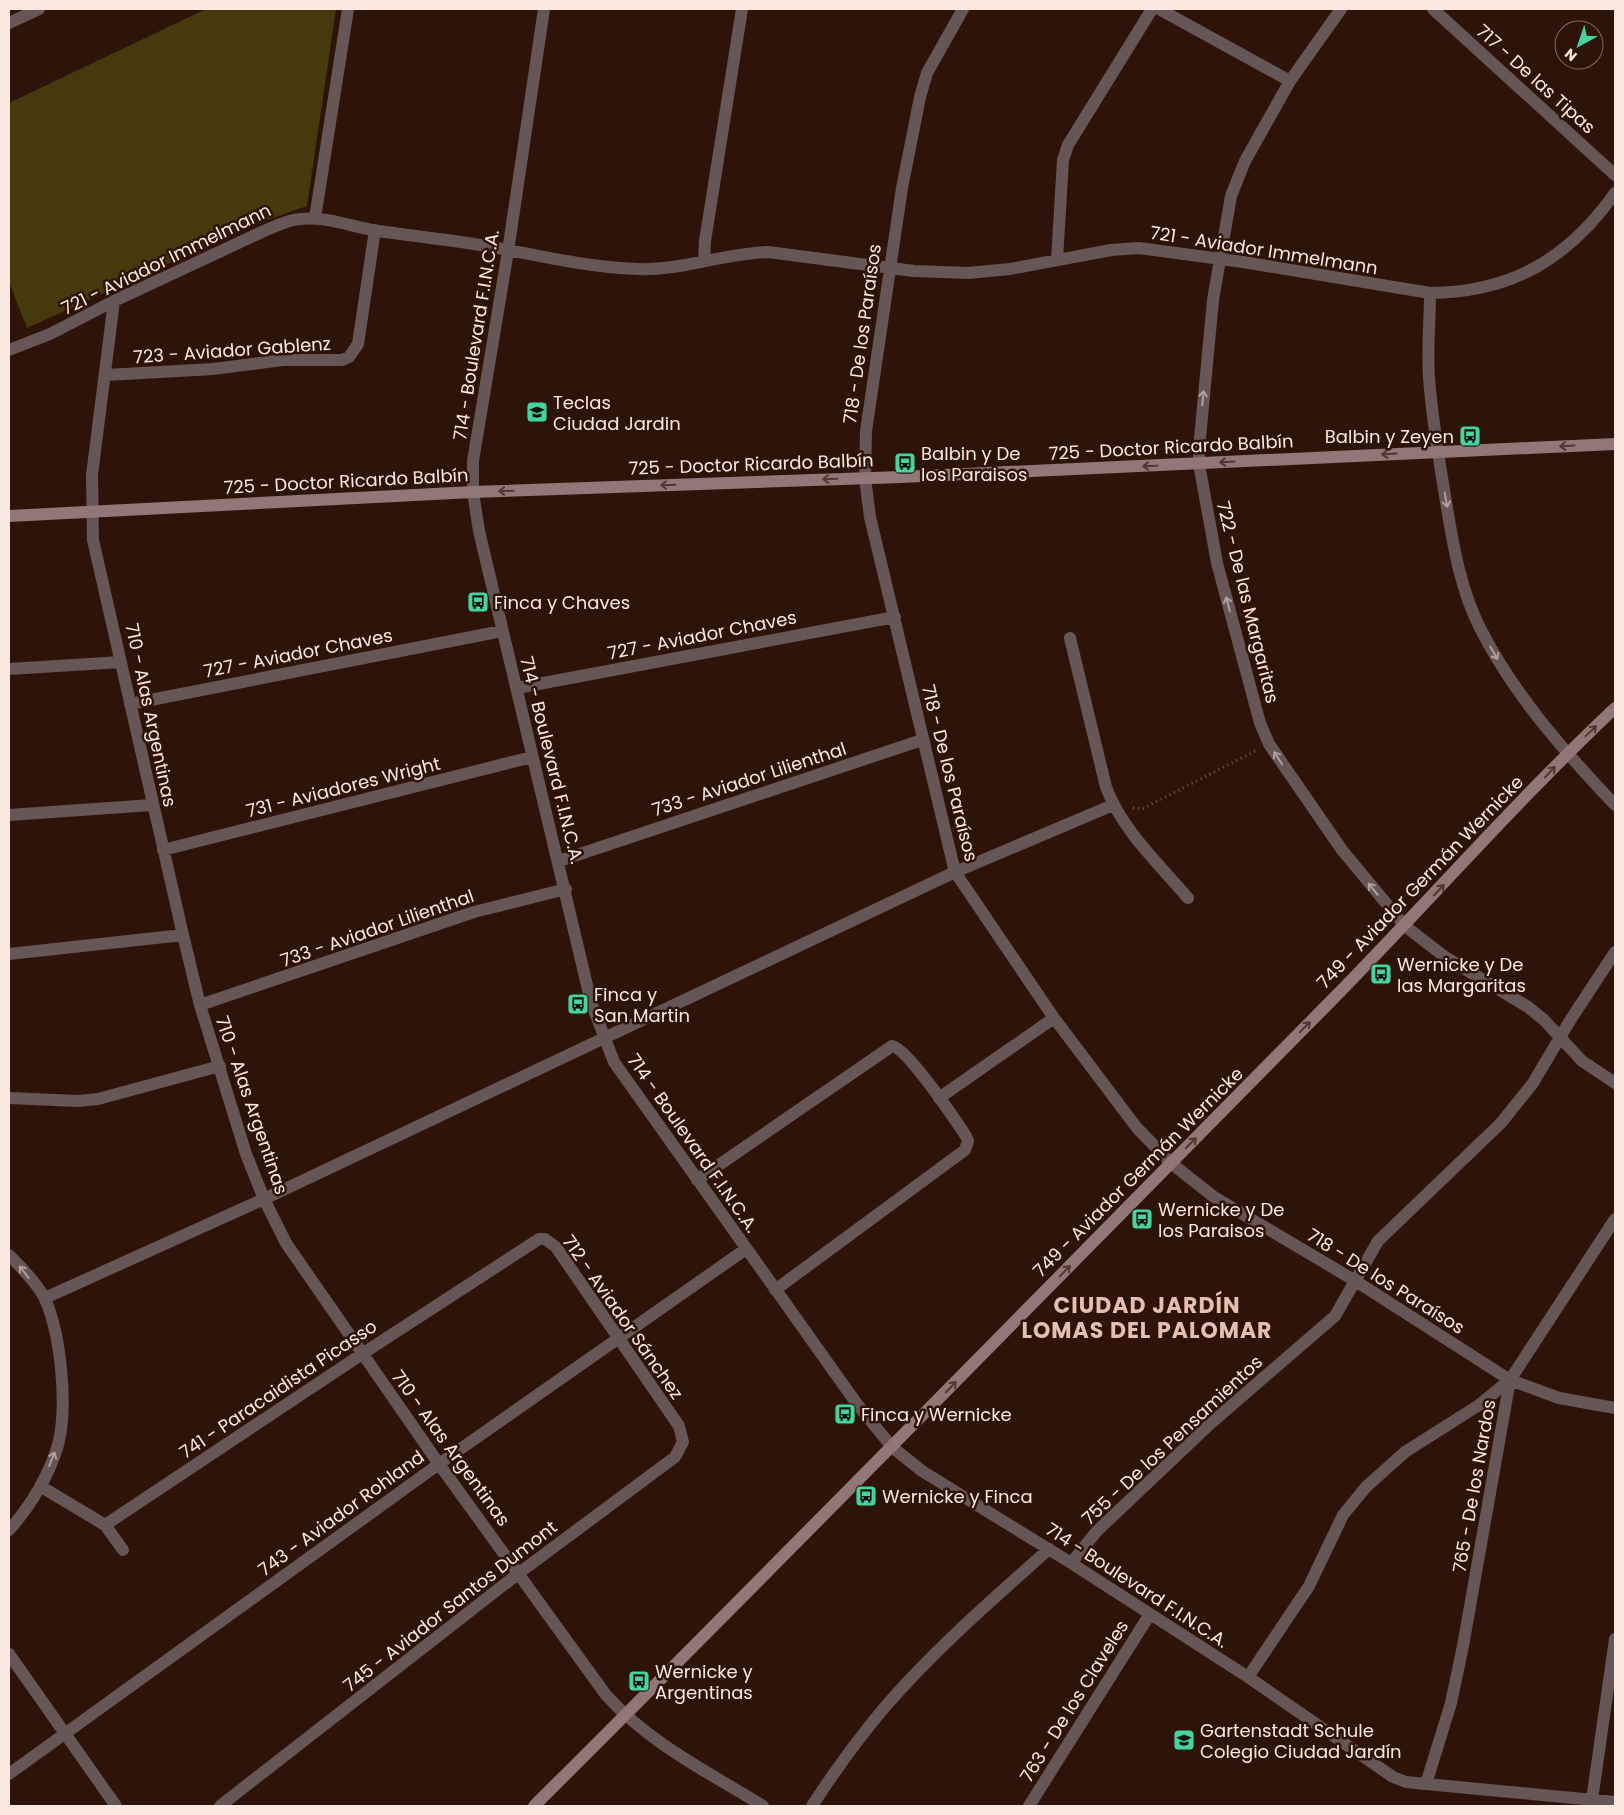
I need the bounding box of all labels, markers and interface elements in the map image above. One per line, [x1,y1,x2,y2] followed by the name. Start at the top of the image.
[1471,19,1601,139] street label: 717 - De las Tipas
[1554,20,1604,70] north arrow
[1560,44,1581,66] text: N
[57,197,275,321] street label: 721 - Aviador Immelmann
[1148,220,1380,280] street label: 721 - Aviador Immelmann
[447,228,505,442] street label: 714 - Boulevard F.I.N.C.A.
[837,242,887,426] street label: 718 - De los Paraísos
[132,331,332,369] street label: 723 - Aviador Gablenz
[553,390,681,436] place label: Teclas Ciudad Jardin
[1198,390,1208,406] one-way arrow
[525,400,549,424] school or university icon: Teclas Ciudad Jardin
[1325,424,1454,449] place label: Balbin y Zeyen
[1458,424,1482,448] bus stop icon: Balbin y Zeyen
[1048,428,1294,466] street label: 725 - Doctor Ricardo Balbín
[921,441,1027,487] place label: Balbin y De los Paraisos
[1559,442,1575,451] one-way arrow
[628,447,874,481] street label: 725 - Doctor Ricardo Balbín
[1382,450,1398,459] one-way arrow
[893,451,917,475] bus stop icon: Balbin y De los Paraisos
[1219,458,1235,467] one-way arrow
[1142,461,1158,470] one-way arrow
[223,462,469,500] street label: 725 - Doctor Ricardo Balbín
[823,474,839,484] one-way arrow
[660,480,676,490] one-way arrow
[498,486,514,495] one-way arrow
[1441,491,1451,507] one-way arrow
[1211,498,1285,706] street label: 722 - De las Margaritas
[466,590,490,614] bus stop icon: Finca y Chaves
[494,590,630,615] place label: Finca y Chaves
[1223,596,1232,612] one-way arrow
[605,604,799,666] street label: 727 - Aviador Chaves
[119,621,183,809] street label: 710 - Alas Argentinas
[201,622,395,684] street label: 727 - Aviador Chaves
[1490,646,1500,660] one-way arrow
[514,654,590,866] street label: 714 - Boulevard F.I.N.C.A.
[916,682,984,864] street label: 718 - De los Paraísos
[1584,725,1597,737] one-way arrow
[649,736,849,822] street label: 733 - Aviador Lilienthal
[243,751,443,823] street label: 731 - Aviadores Wright
[1273,751,1283,765] one-way arrow
[1544,765,1556,778] one-way arrow
[1311,770,1529,994] street label: 749 - Aviador Germán Wernicke
[277,883,477,973] street label: 733 - Aviador Lilienthal
[1368,883,1379,896] one-way arrow
[1433,884,1445,897] one-way arrow
[1397,952,1526,998] place label: Wernicke y De las Margaritas
[1369,962,1393,986] bus stop icon: Wernicke y De las Margaritas
[594,982,690,1028] place label: Finca y San Martin
[566,992,590,1016] bus stop icon: Finca y San Martin
[210,1012,294,1198] street label: 710 - Alas Argentinas
[1299,1021,1311,1033] one-way arrow
[622,1049,764,1237] street label: 714 - Boulevard F.I.N.C.A.
[1027,1061,1249,1283] street label: 749 - Aviador Germán Wernicke
[1185,1136,1197,1149] one-way arrow
[1158,1197,1284,1243] place label: Wernicke y De los Paraisos
[1130,1207,1154,1231] bus stop icon: Wernicke y De los Paraisos
[1302,1222,1470,1340] street label: 718 - De los Paraísos
[557,1230,689,1404] street label: 712 - Aviador Sánchez
[1059,1265,1071,1277] one-way arrow
[19,1266,30,1279] one-way arrow
[1022,1290,1272,1346] district label: CIUDAD JARDÍN LOMAS DEL PALOMAR
[174,1313,382,1465] street label: 741 - Paracaidista Picasso
[1076,1349,1268,1531] street label: 755 - De los Pensamientos
[386,1365,516,1531] street label: 710 - Alas Argentinas
[945,1381,957,1393] one-way arrow
[1446,1397,1502,1575] street label: 765 - De los Nardos
[833,1402,857,1426] bus stop icon: Finca y Wernicke
[861,1402,1012,1427] place label: Finca y Wernicke
[253,1444,429,1582] street label: 743 - Aviador Rohland
[48,1452,57,1468] one-way arrow
[854,1484,878,1508] bus stop icon: Wernicke y Finca
[882,1484,1033,1509] place label: Wernicke y Finca
[338,1515,562,1697] street label: 745 - Aviador Santos Dumont
[1041,1516,1233,1654] street label: 714 - Boulevard F.I.N.C.A.
[1014,1615,1134,1787] street label: 763 - De los Claveles
[655,1659,753,1705] place label: Wernicke y Argentinas
[627,1669,651,1693] bus stop icon: Wernicke y Argentinas
[1200,1718,1402,1764] place label: Gartenstadt Schule Colegio Ciudad Jardín
[1172,1728,1196,1752] school or university icon: Gartenstadt Schule Colegio Ciudad Jardín

